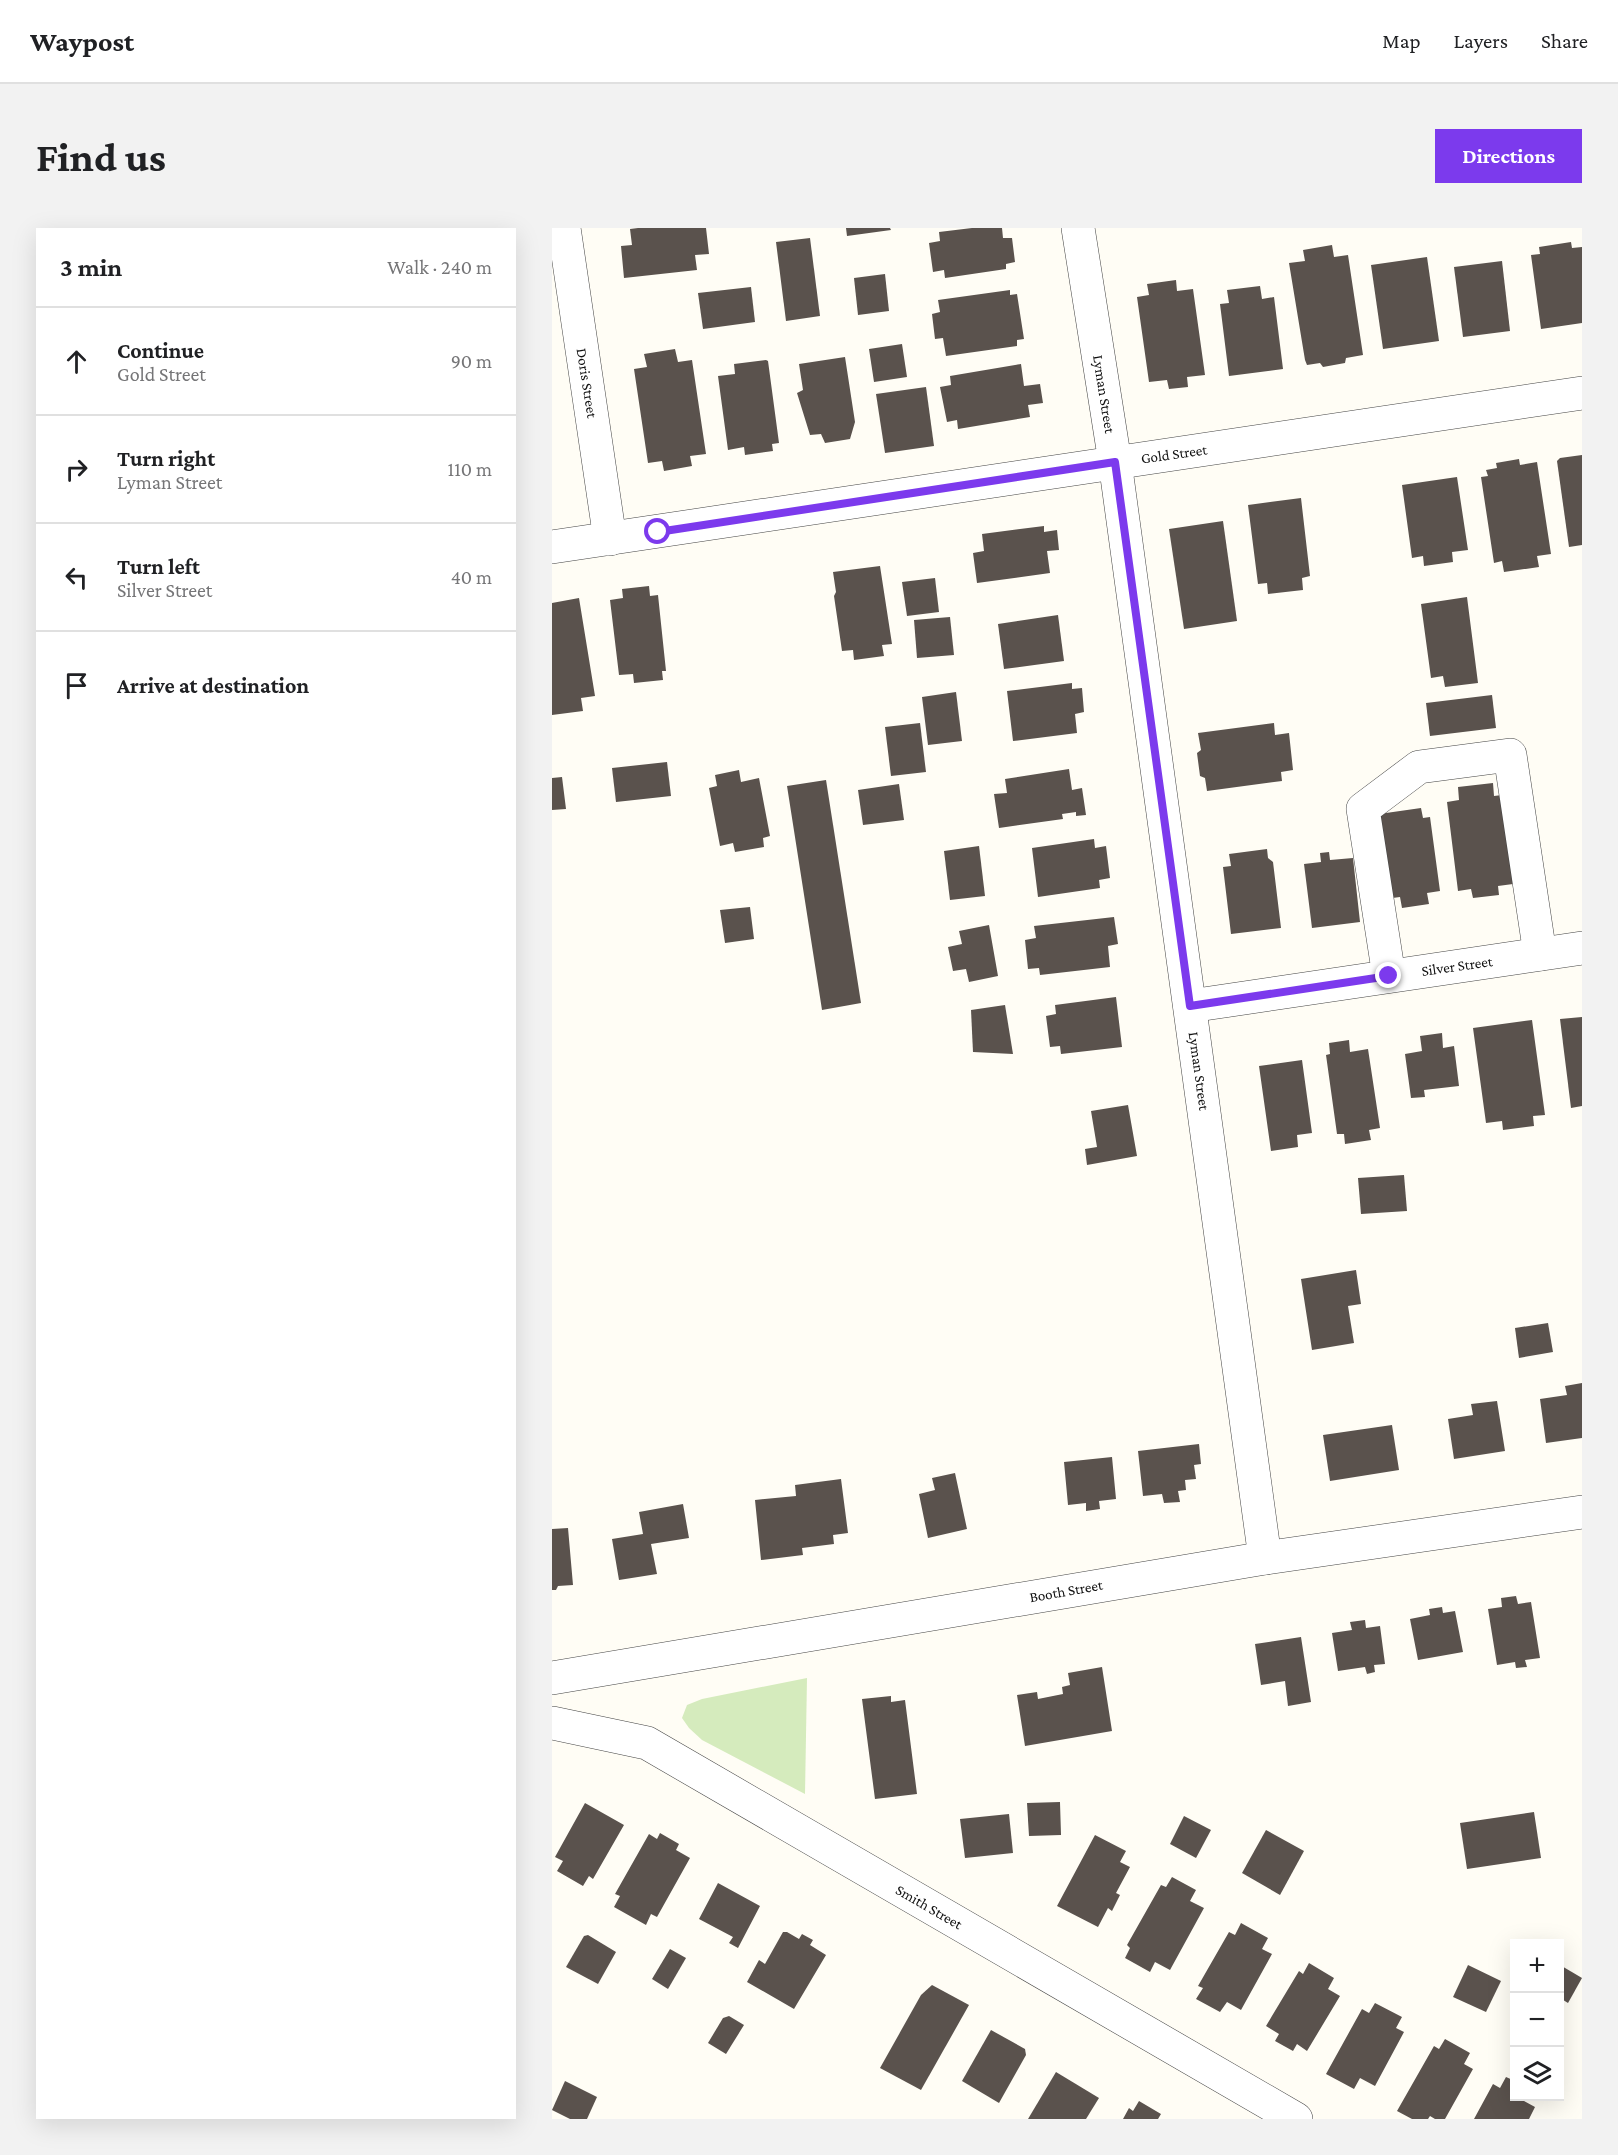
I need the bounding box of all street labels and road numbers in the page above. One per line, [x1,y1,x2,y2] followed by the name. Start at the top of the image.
[574,347,601,420] street label: Doris Street
[1089,354,1118,435] street label: Lyman Street
[1140,441,1209,467] street label: Gold Street
[1420,953,1495,979] street label: Silver Street
[1185,1031,1213,1112] street label: Lyman Street
[1028,1577,1105,1605] street label: Booth Street
[893,1882,966,1933] street label: Smith Street

